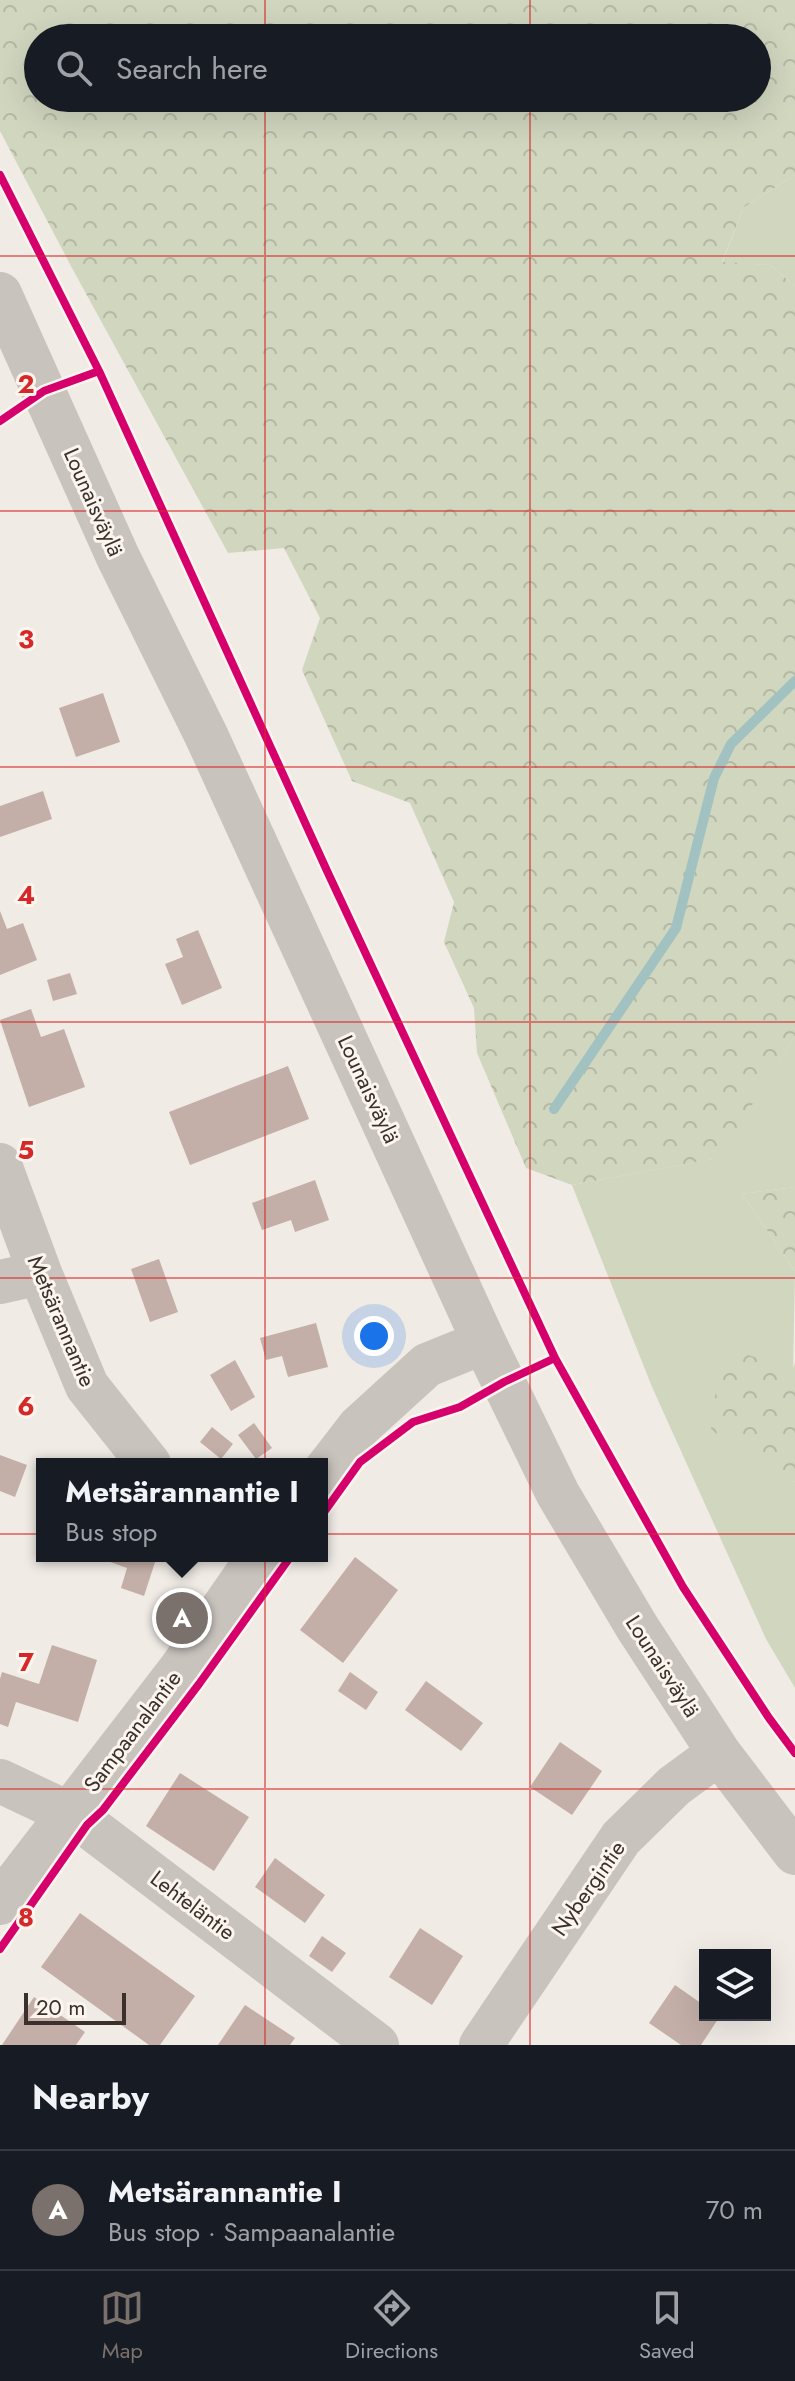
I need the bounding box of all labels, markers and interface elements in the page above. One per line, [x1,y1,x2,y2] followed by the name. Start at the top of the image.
[24,24,771,112] search box
[52,46,96,90] icon: search
[116,47,268,90] text: Search here
[17,365,35,403] text: 2
[56,443,132,561] street label: Lounaisväylä
[18,620,34,658] text: 3
[17,876,35,914] text: 4
[330,1030,408,1148] street label: Lounaisväylä
[18,1131,34,1169] text: 5
[20,1250,104,1392] street label: Metsärannantie
[354,1316,394,1356] your location
[17,1387,35,1425] text: 6
[36,1458,328,1562] popup
[65,1470,299,1513] text: Metsärannantie I
[65,1513,157,1551] text: Bus stop
[156,1588,208,1648] pin: A
[618,1609,708,1723] street label: Lounaisväylä
[18,1643,34,1681] text: 7
[76,1663,188,1799] street label: Sampaanalantie
[543,1834,633,1942] street label: Nybergintie
[144,1862,242,1948] street label: Lehteläntie
[18,1898,34,1936] text: 8
[699,1949,771,2021] map controls
[699,1949,771,2021] button: layers
[24,1989,126,2025] scale bar
[36,1991,85,2023] text: 20 m
[32,2073,149,2122] text: Nearby
[108,2170,342,2213] text: Metsärannantie I
[48,2191,68,2229] text: A
[706,2191,763,2229] text: 70 m
[108,2213,395,2251] text: Bus stop · Sampaanalantie
[100,2286,144,2366] tab: Map
[345,2286,438,2366] tab: Directions
[639,2286,695,2366] tab: Saved

